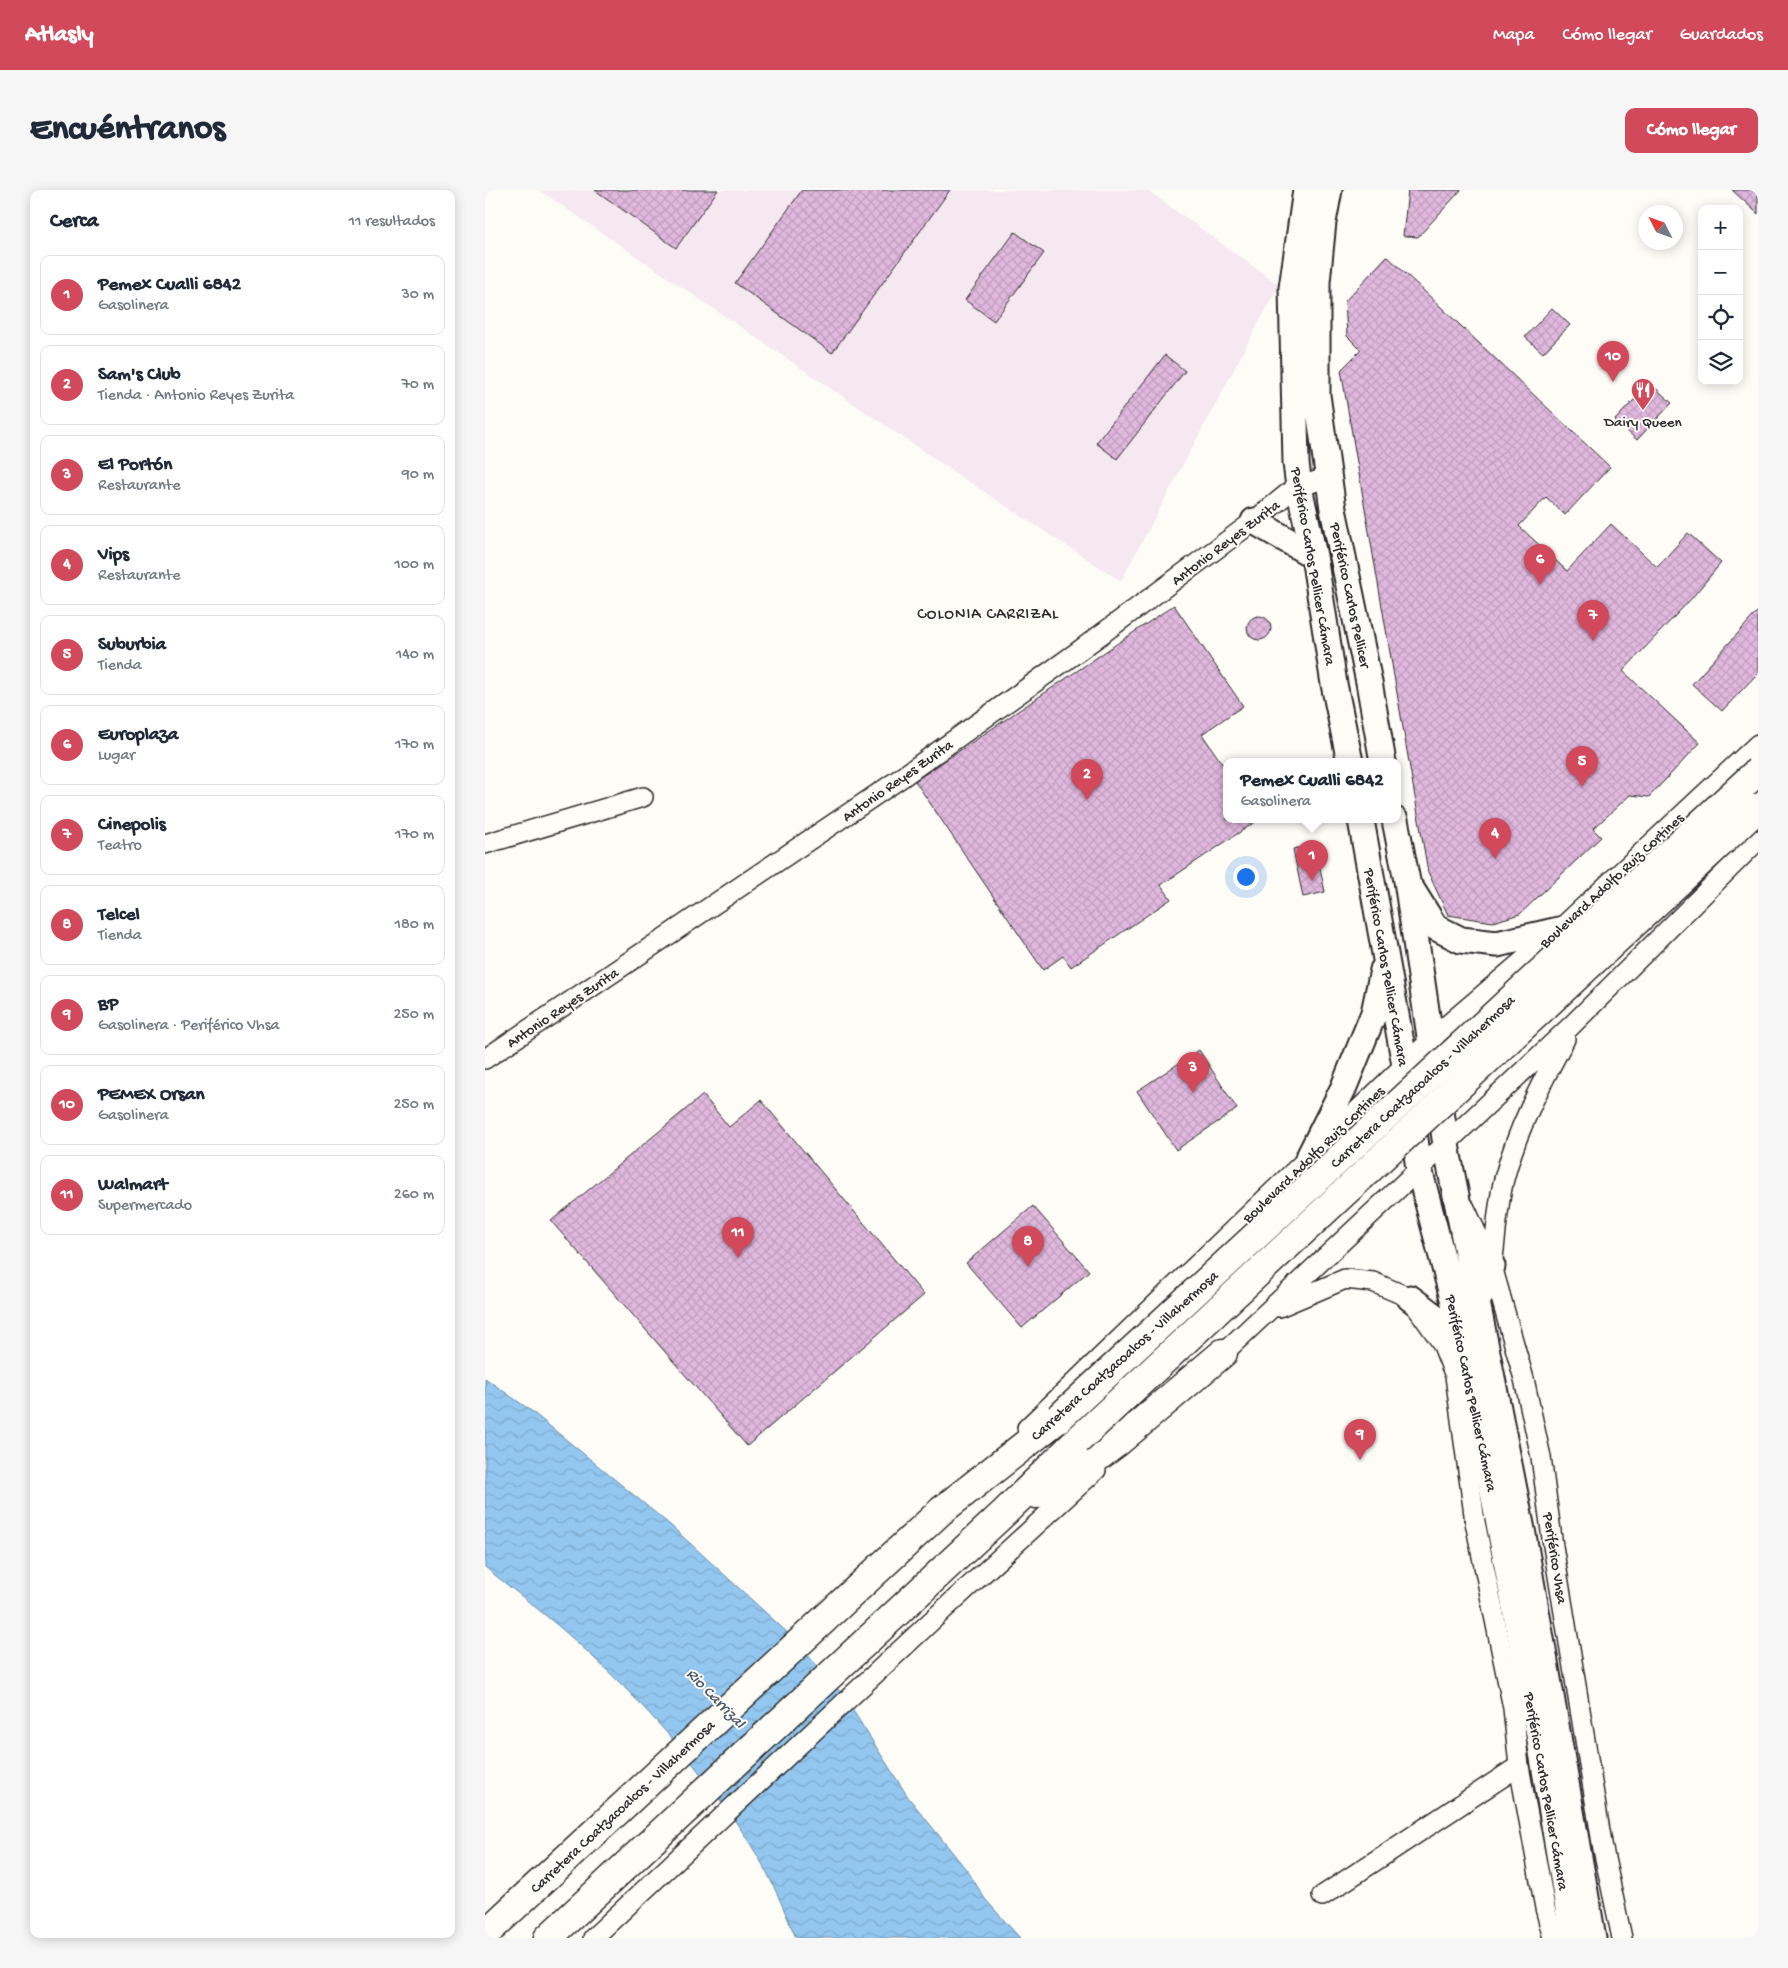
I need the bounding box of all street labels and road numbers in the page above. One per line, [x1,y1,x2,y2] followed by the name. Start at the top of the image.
[1286,465,1338,667] street label: Periférico Carlos Pellicer Cámara
[1168,497,1285,590] street label: Antonio Reyes Zurita
[1325,520,1374,671] street label: Periférico Carlos Pellicer
[839,736,958,827] street label: Antonio Reyes Zurita
[1536,810,1688,954] street label: Boulevard Adolfo Ruiz Cortines
[1359,866,1411,1068] street label: Periférico Carlos Pellicer Cámara
[504,964,623,1053] street label: Antonio Reyes Zurita
[1327,992,1520,1173] street label: Carretera Coatzacoalcos - Villahermosa
[1239,1083,1389,1229] street label: Boulevard Adolfo Ruiz Cortines
[1028,1267,1223,1445] street label: Carretera Coatzacoalcos - Villahermosa
[1440,1293,1500,1494] street label: Periférico Carlos Pellicer Cámara
[1538,1510,1570,1606] street label: Periférico Vhsa
[1519,1690,1571,1892] street label: Periférico Carlos Pellicer Cámara
[527,1717,720,1898] street label: Carretera Coatzacoalcos - Villahermosa

